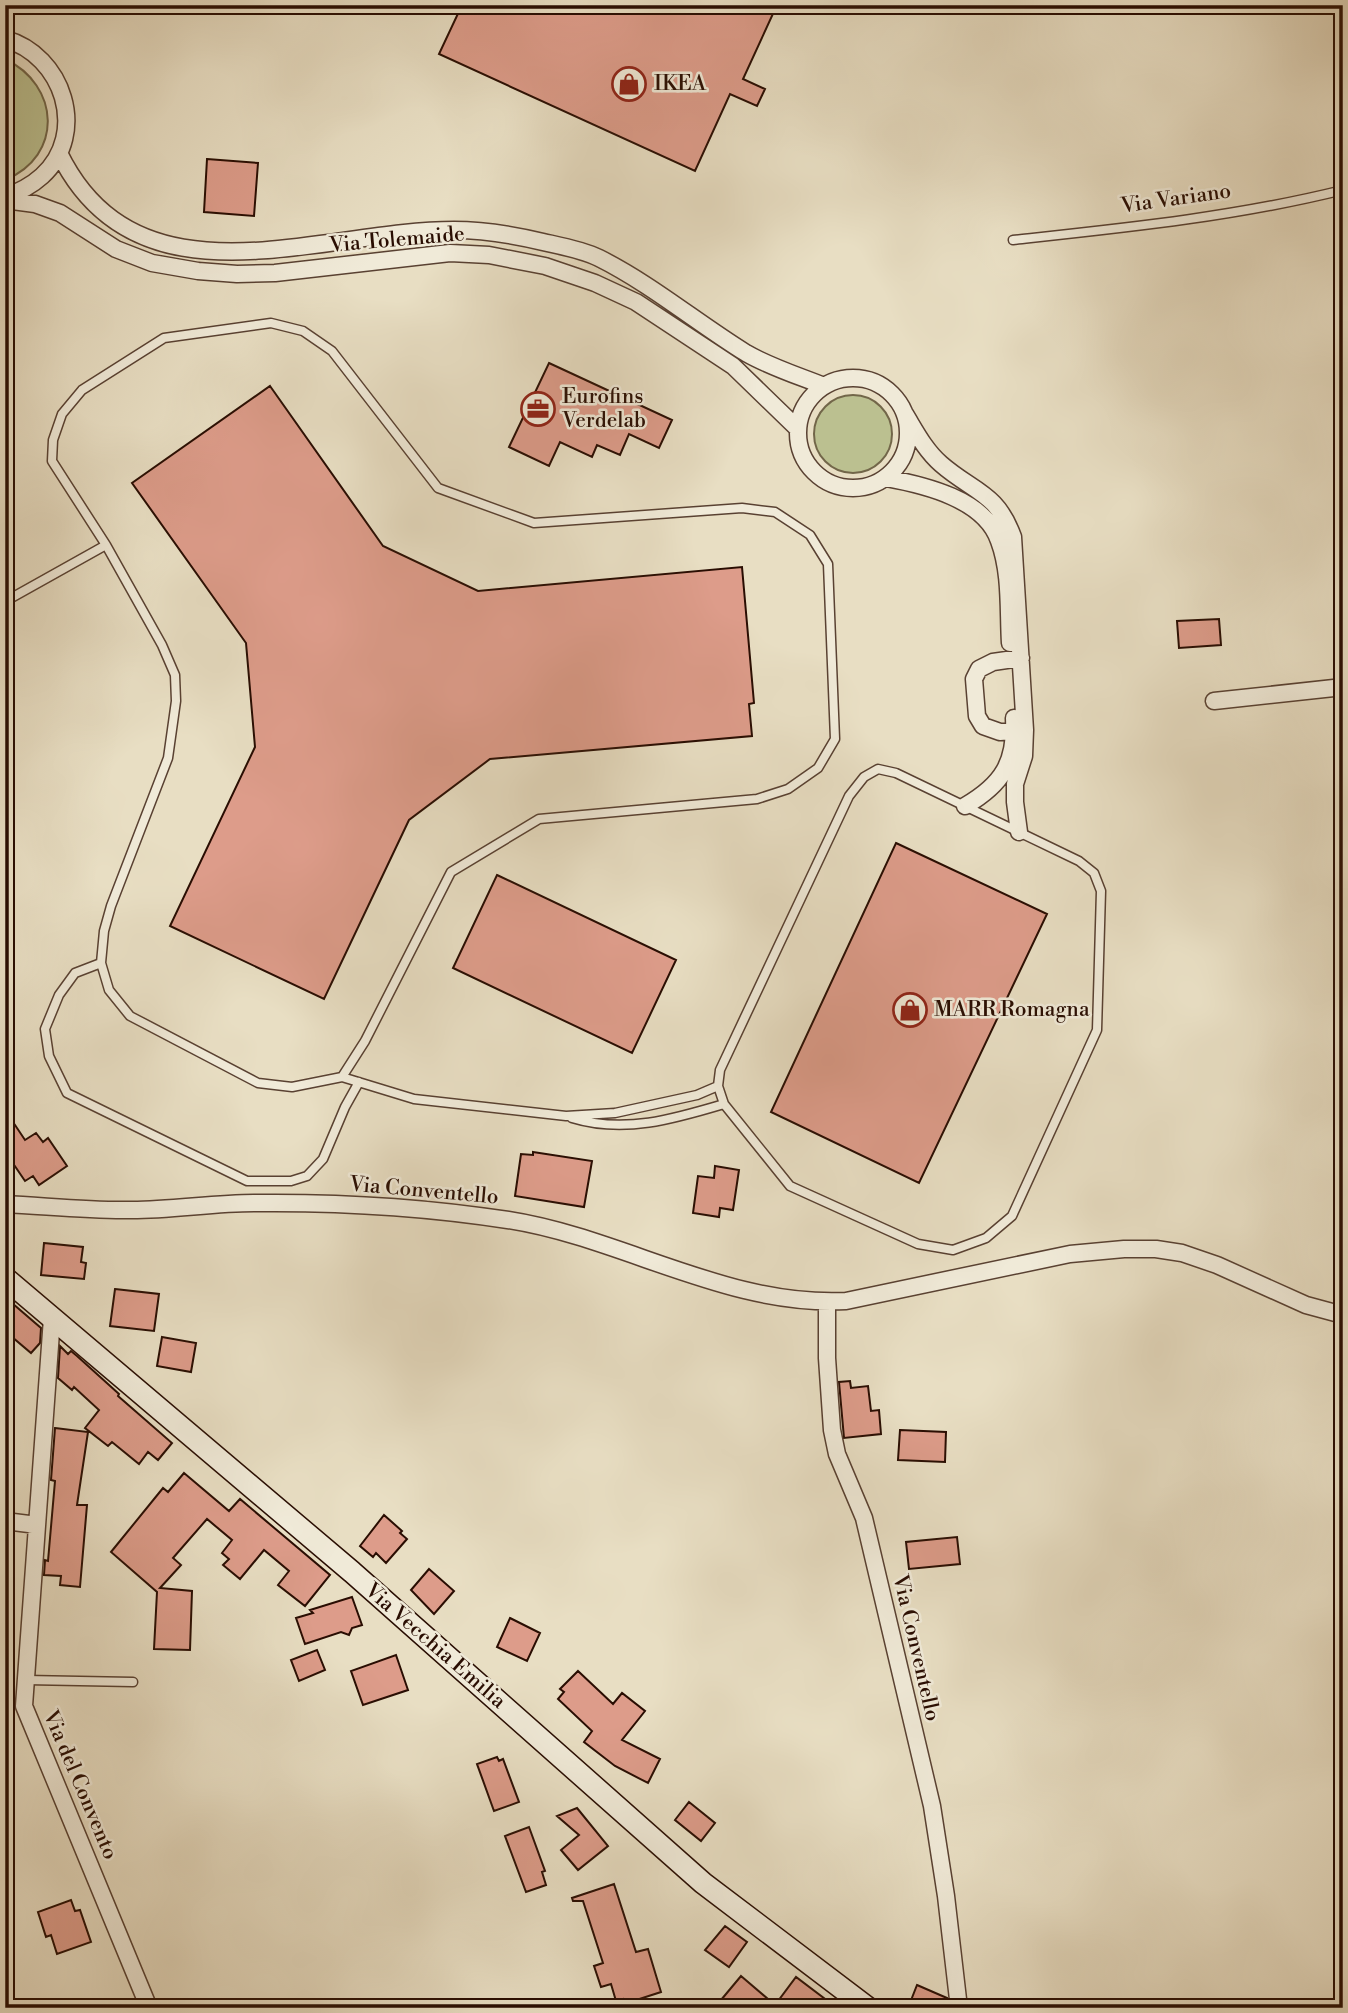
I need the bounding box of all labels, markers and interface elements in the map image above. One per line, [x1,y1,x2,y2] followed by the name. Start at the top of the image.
[610,65,648,103] shop icon: IKEA
[654,71,707,97] place label: IKEA
[1118,178,1233,220] street label: Via Variano
[327,221,466,259] street label: Via Tolemaide
[561,384,646,434] place label: Eurofins Verdelab
[519,390,557,428] office icon: Eurofins Verdelab
[891,991,929,1029] shop icon: MARR Romagna
[934,997,1090,1023] place label: MARR Romagna
[347,1171,500,1210] street label: Via Conventello
[886,1571,945,1724] street label: Via Conventello
[358,1577,511,1715] street label: Via Vecchia Emilia
[36,1706,123,1864] street label: Via del Convento

